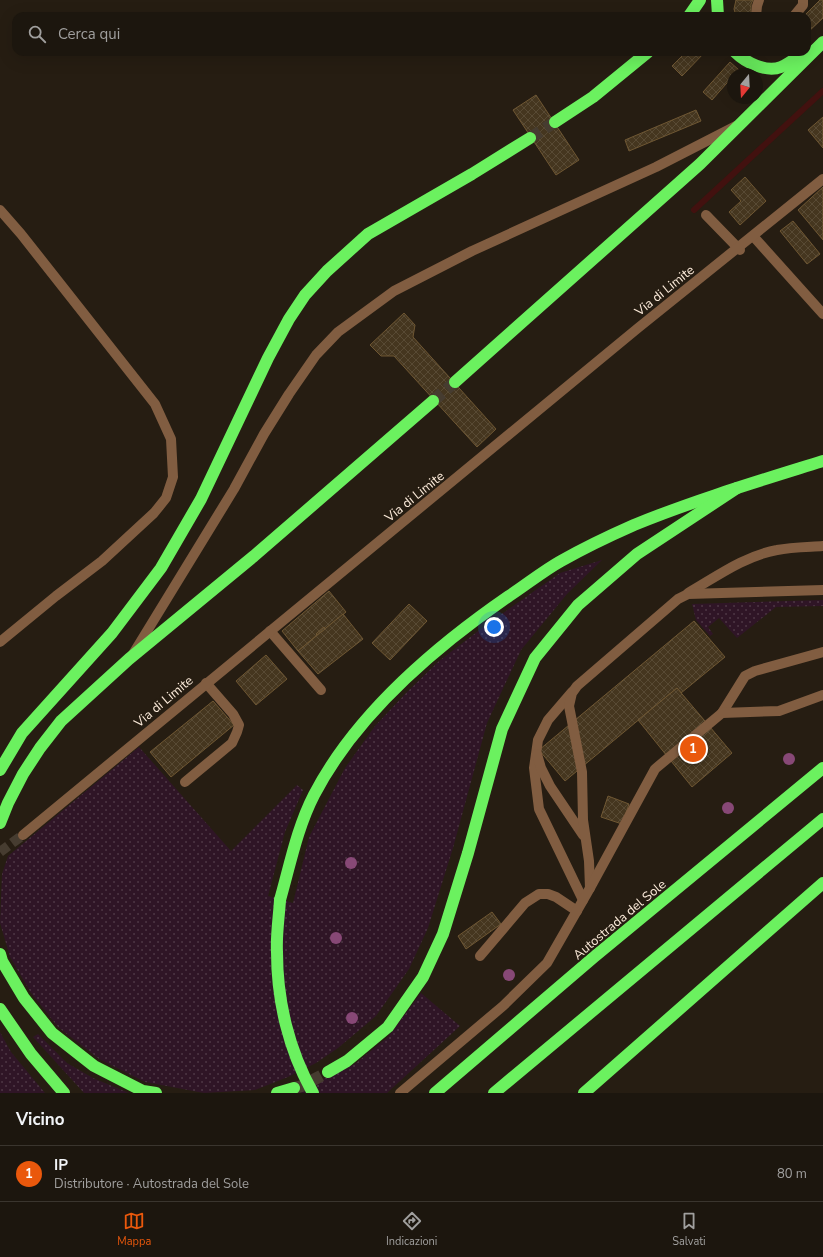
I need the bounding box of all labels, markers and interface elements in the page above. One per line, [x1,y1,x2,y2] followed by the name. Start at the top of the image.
[12,12,811,56] search box
[26,23,48,45] icon: search
[58,24,120,44] text: Cerca qui
[727,68,763,104] north arrow
[630,261,698,321] street label: Via di Limite
[380,467,448,527] street label: Via di Limite
[484,617,504,637] your location
[130,672,197,732] street label: Via di Limite
[680,734,706,764] pin: 1
[569,876,670,964] street label: Autostrada del Sole
[16,1108,65,1131] text: Vicino
[54,1155,68,1175] text: IP
[25,1165,33,1183] text: 1
[777,1165,807,1183] text: 80 m
[54,1175,249,1193] text: Distributore · Autostrada del Sole
[117,1210,151,1249] tab: Mappa
[386,1210,437,1249] tab: Indicazioni
[672,1210,706,1249] tab: Salvati

